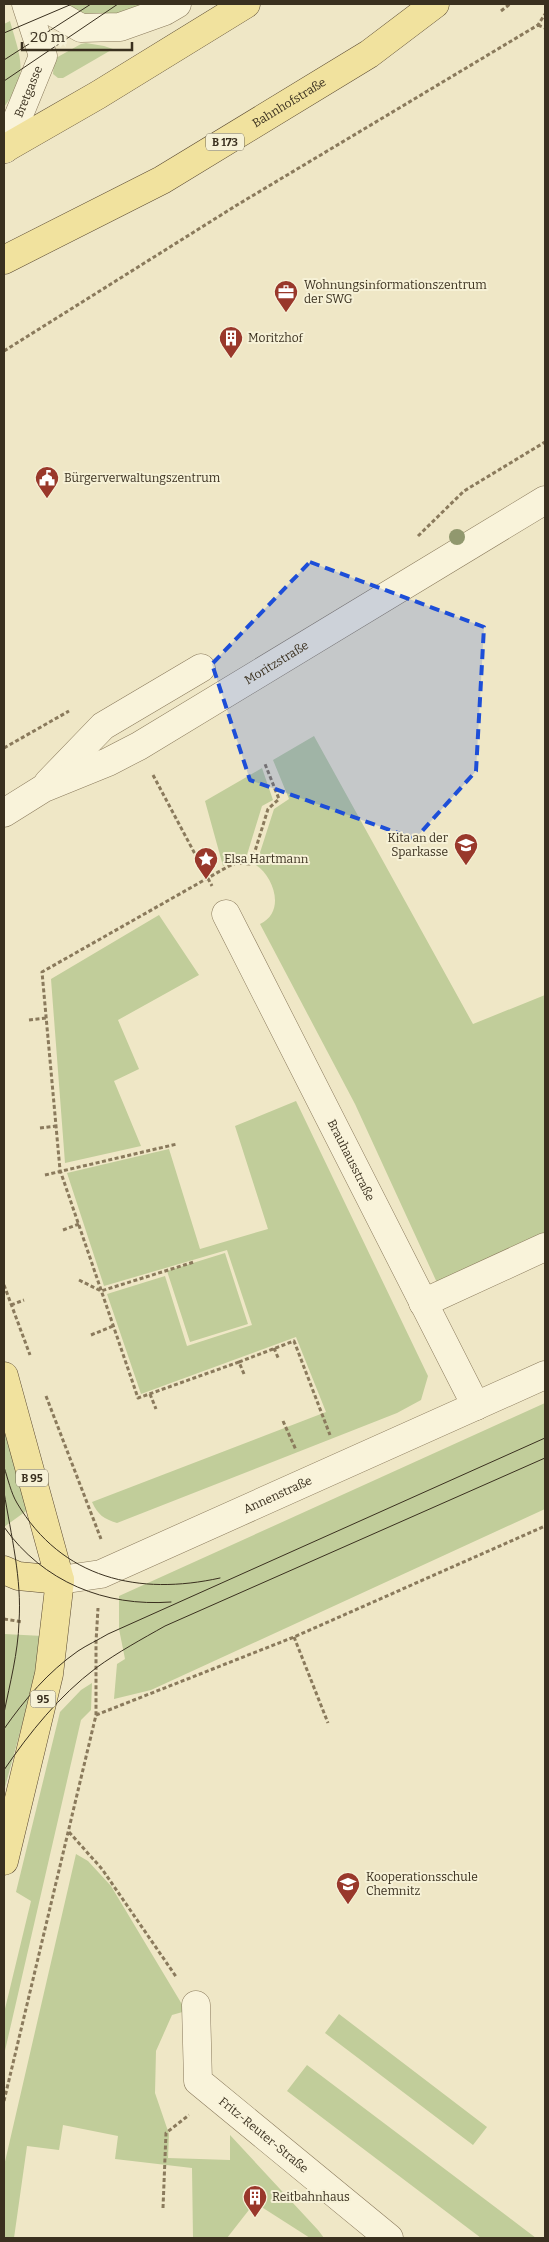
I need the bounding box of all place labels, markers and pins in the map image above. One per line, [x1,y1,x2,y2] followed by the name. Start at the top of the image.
[304,278,487,306] place label: Wohnungsinformationszentrum der SWG
[273,279,299,313] office icon: Wohnungsinformationszentrum der SWG
[218,325,244,359] building icon: Moritzhof
[248,331,304,345] place label: Moritzhof
[34,465,60,499] public building icon: Bürgerverwaltungszentrum
[64,471,221,485] place label: Bürgerverwaltungszentrum
[387,831,449,859] place label: Kita an der Sparkasse
[453,832,479,866] school or university icon: Kita an der Sparkasse
[193,846,219,880] place icon: Elsa Hartmann
[224,852,309,866] place label: Elsa Hartmann
[366,1870,478,1898] place label: Kooperationsschule Chemnitz
[335,1871,361,1905] school or university icon: Kooperationsschule Chemnitz
[242,2184,268,2218] building icon: Reitbahnhaus
[272,2190,350,2204] place label: Reitbahnhaus

